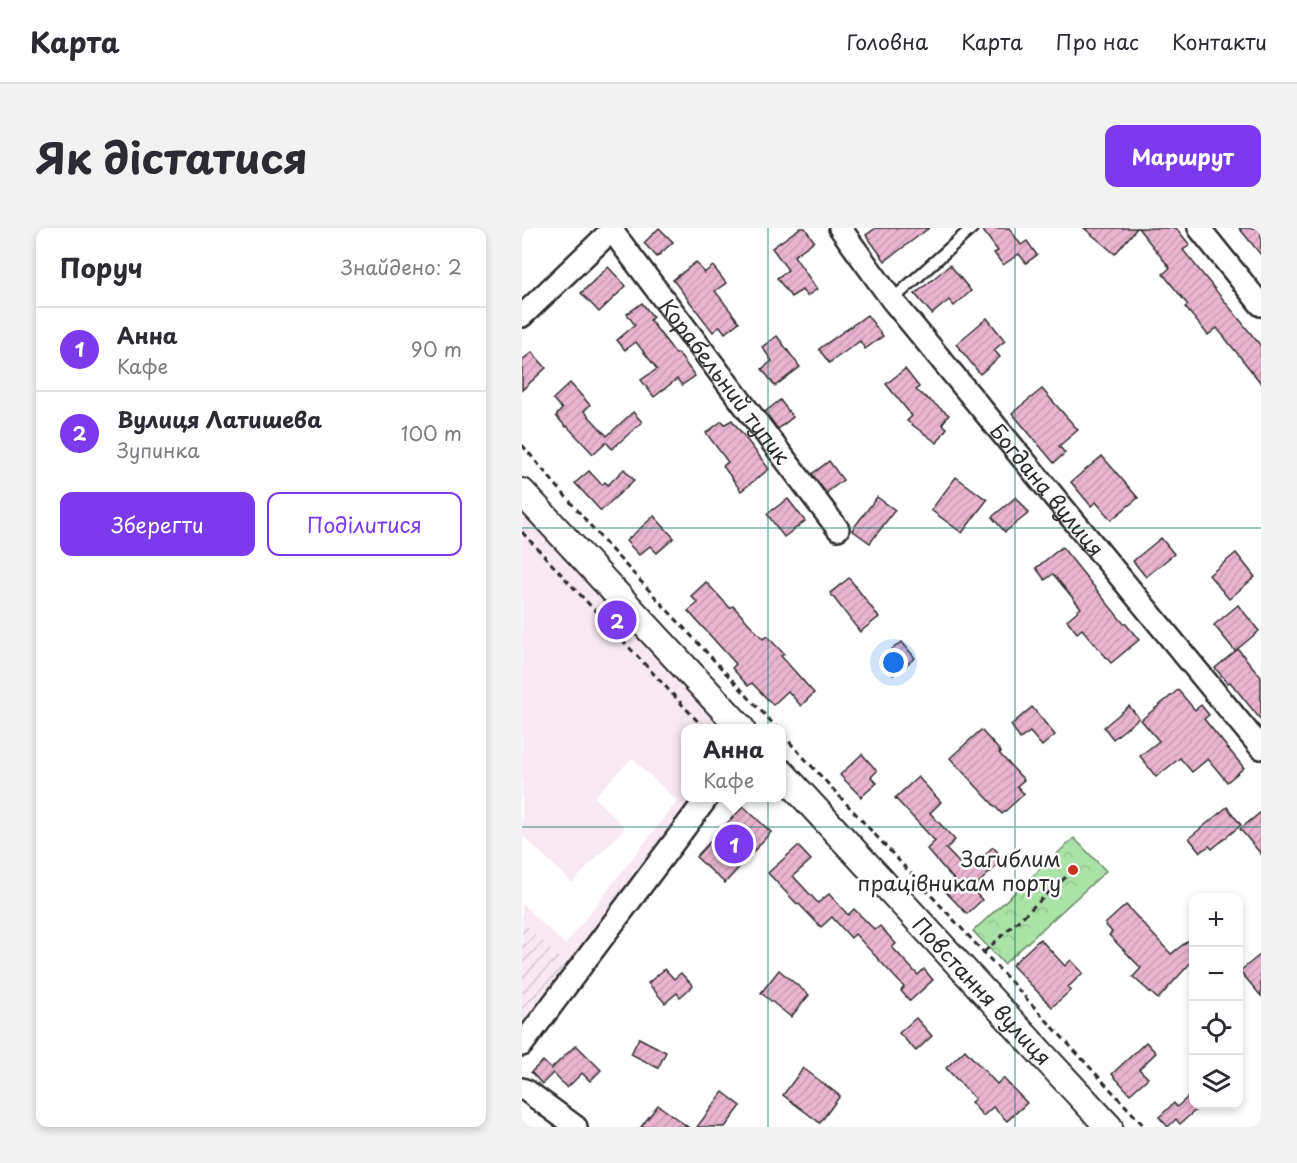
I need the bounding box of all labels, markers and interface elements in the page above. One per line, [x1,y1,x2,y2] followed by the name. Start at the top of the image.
[30,20,120,63] text: Карта
[847,25,928,57] text: Головна
[961,25,1023,57] text: Карта
[1056,25,1139,57] text: Про нас
[1172,25,1267,57] text: Контакти
[36,125,308,188] text: Як дістатися
[1105,125,1261,187] button: Маршрут
[60,248,143,287] text: Поруч
[341,252,462,282] text: Знайдено: 2
[652,291,799,471] street label: Корабельний тупик
[117,318,178,351] text: Анна
[75,334,84,364] text: 1
[411,334,462,364] text: 90 m
[117,351,168,381] text: Кафе
[117,402,322,435] text: Вулиця Латишева
[983,415,1113,563] street label: Богдана вулиця
[72,418,87,448] text: 2
[401,418,462,448] text: 100 m
[117,435,200,465] text: Зупинка
[60,492,255,556] button: Зберегти
[267,492,462,556] button: Поділитися
[598,598,637,642] pin: 2
[879,648,908,677] your location
[681,724,786,802] popup
[703,732,764,765] text: Анна
[703,765,754,795] text: Кафе
[714,822,754,866] pin: 1
[857,842,1061,898] place label: Загиблим працівникам порту
[1066,863,1080,877] marker: Загиблим працівникам порту
[1189,893,1243,1109] map controls
[1189,893,1243,947] button: +
[906,909,1060,1072] street label: Повстання вулиця
[1189,947,1243,1001] button: −
[1189,1001,1243,1055] button: locate
[1189,1055,1243,1109] button: layers

